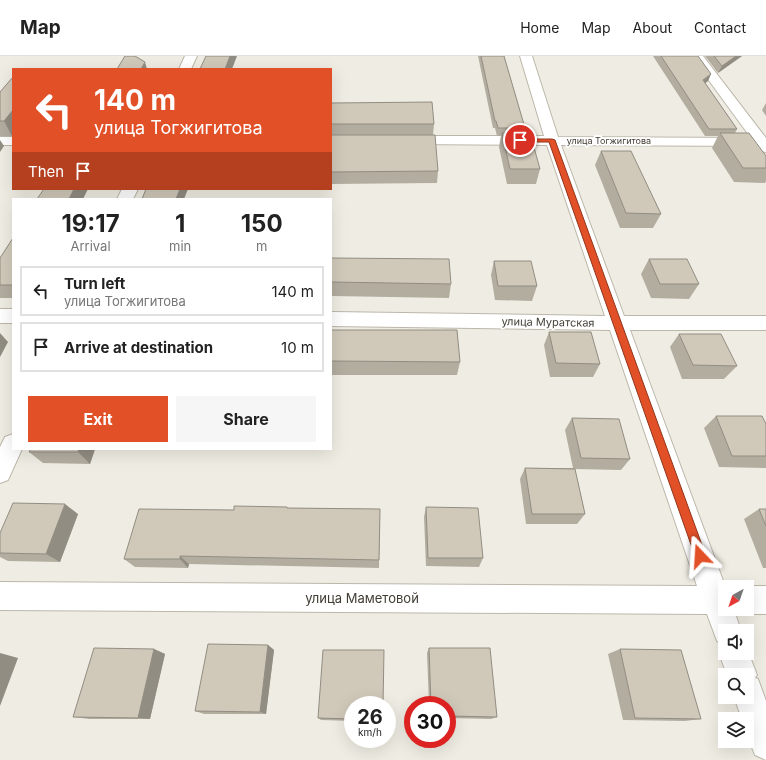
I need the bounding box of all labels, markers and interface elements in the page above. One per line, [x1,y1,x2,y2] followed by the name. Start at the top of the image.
[20,16,61,39] text: Map
[520,19,559,36] text: Home
[581,19,611,36] text: Map
[633,19,672,36] text: About
[694,19,746,36] text: Contact
[94,83,176,117] text: 140 m
[28,84,80,136] icon: left
[94,117,263,138] text: улица Тогжигитова
[503,123,537,157] pin
[509,129,531,151] icon: arrive
[567,135,651,146] street label: улица Тогжигитова
[72,160,94,182] icon: arrive
[28,162,64,181] text: Then
[61,209,120,238] text: 19:17
[175,209,185,238] text: 1
[241,209,283,238] text: 150
[71,238,111,254] text: Arrival
[169,238,191,254] text: min
[256,238,267,254] text: m
[64,274,125,293] text: Turn left
[30,280,52,302] icon: left
[271,282,314,301] text: 140 m
[64,293,186,309] text: улица Тогжигитова
[501,314,595,330] street label: улица Муратская
[30,336,52,358] icon: arrive
[64,338,213,357] text: Arrive at destination
[281,338,314,357] text: 10 m
[28,396,168,442] button: Exit
[176,396,316,442] button: Share
[679,535,721,577] position arrow
[718,580,754,616] north arrow
[718,580,754,748] map controls
[305,590,419,606] street label: улица Маметовой
[718,624,754,660] button: sound
[718,668,754,704] button: search
[404,696,456,748] speed limit sign: 30
[357,705,383,729] text: 26
[718,712,754,748] button: layers
[358,726,382,738] text: km/h

